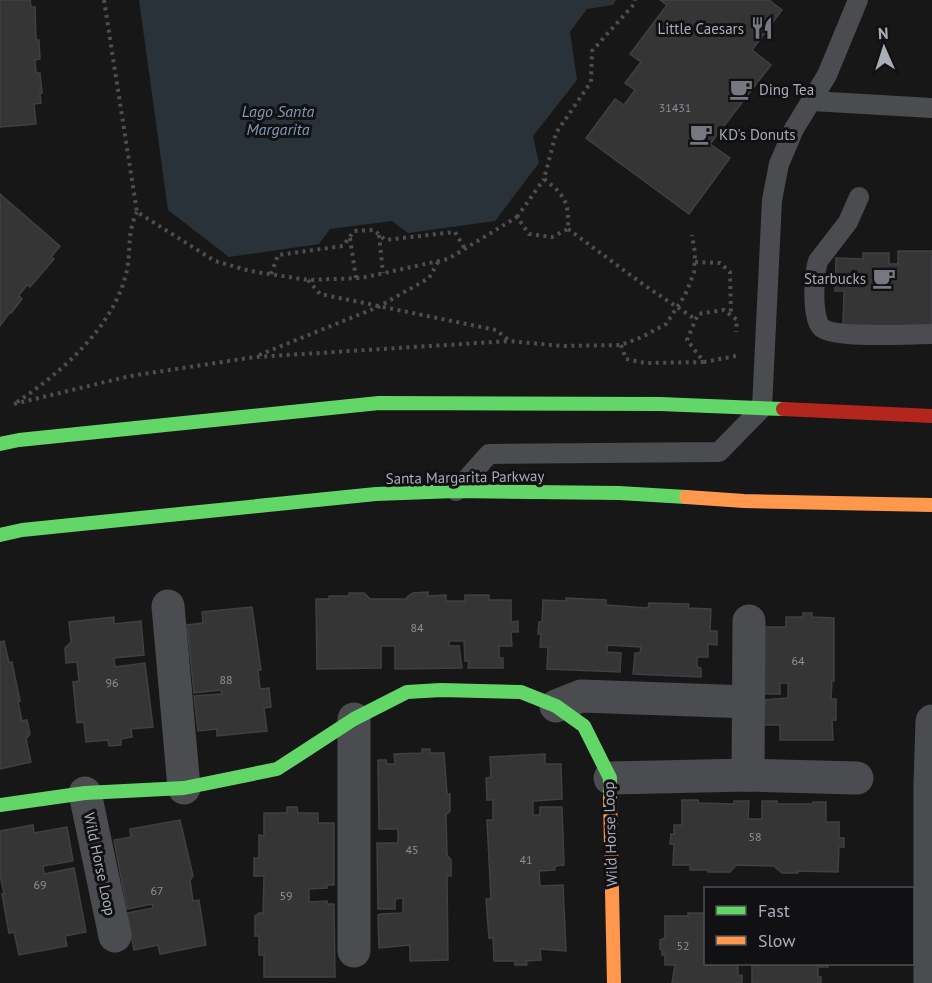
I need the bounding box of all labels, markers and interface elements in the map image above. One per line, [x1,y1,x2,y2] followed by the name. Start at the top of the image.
[749,15,775,41] restaurant icon: Little Caesars
[854,18,914,78] north arrow
[658,19,744,38] place label: Little Caesars
[877,23,889,43] text: N
[728,76,754,102] cafe icon: Ding Tea
[759,80,814,99] place label: Ding Tea
[659,100,691,115] house number: 31431
[242,101,314,139] water label: Lago Santa Margarita
[688,121,714,147] cafe icon: KD's Donuts
[719,125,796,144] place label: KD's Donuts
[871,265,897,291] cafe icon: Starbucks
[804,269,866,288] place label: Starbucks
[385,466,545,488] street label: Santa Margarita Parkway
[410,620,424,635] house number: 84
[791,653,805,668] house number: 64
[219,672,233,687] house number: 88
[105,675,119,690] house number: 96
[599,781,621,887] street label: Wild Horse Loop
[80,811,120,917] street label: Wild Horse Loop
[748,829,762,844] house number: 58
[405,842,419,857] house number: 45
[519,852,533,867] house number: 41
[33,877,47,892] house number: 69
[150,883,164,898] house number: 67
[704,887,914,965] legend
[279,888,293,903] house number: 59
[758,899,790,922] text: Fast
[758,929,796,952] text: Slow
[676,938,690,953] house number: 52

